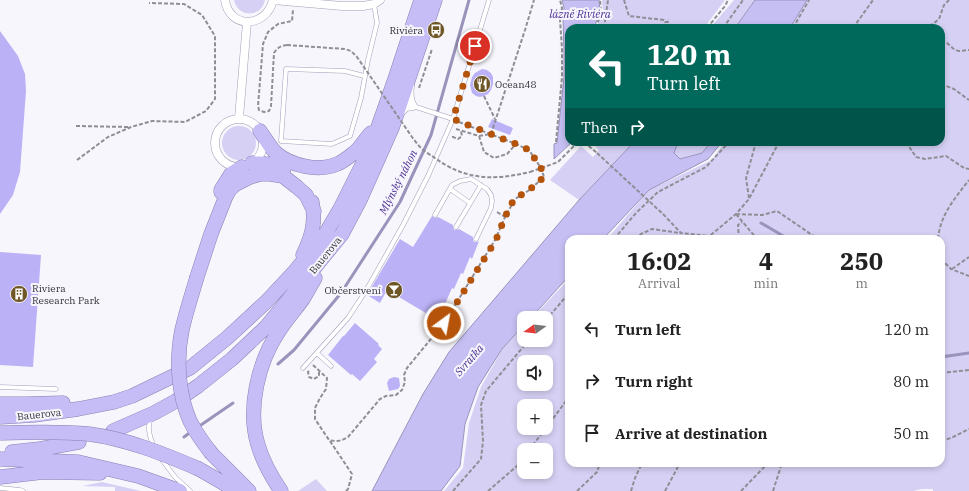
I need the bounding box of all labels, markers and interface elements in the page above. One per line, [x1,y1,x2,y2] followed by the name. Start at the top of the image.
[549,7,611,21] water label: lázně Riviéra
[426,20,446,40] bus stop icon: Riviéra
[389,24,424,37] place label: Riviéra
[458,29,492,63] pin
[464,35,486,57] icon: arrive
[647,36,731,73] text: 120 m
[581,40,633,92] icon: left
[647,72,721,95] text: Turn left
[472,74,492,94] restaurant icon: Ocean48
[495,78,537,91] place label: Ocean48
[626,116,648,138] icon: right
[581,118,618,137] text: Then
[375,147,421,217] water label: Mlýnský náhon
[306,234,345,277] street label: Bauerova
[627,245,692,277] text: 16:02
[759,245,773,277] text: 4
[840,245,883,277] text: 250
[638,275,680,292] text: Arrival
[753,275,778,292] text: min
[855,275,868,292] text: m
[384,280,404,300] bar icon: Občerstvení
[32,282,100,307] place label: Riviera Research Park
[9,284,29,304] building icon: Riviera Research Park
[324,284,381,297] place label: Občerstvení
[423,302,465,344] position arrow
[517,311,553,347] north arrow
[517,311,553,479] map controls
[581,318,603,340] icon: left
[615,320,681,339] text: Turn left
[884,320,929,339] text: 120 m
[451,341,487,379] water label: Svratka
[517,355,553,391] button: sound
[581,370,603,392] icon: right
[615,372,693,391] text: Turn right
[893,372,929,391] text: 80 m
[517,399,553,435] button: +
[16,406,62,423] street label: Bauerova
[581,422,603,444] icon: arrive
[615,424,767,443] text: Arrive at destination
[893,424,929,443] text: 50 m
[517,443,553,479] button: −

